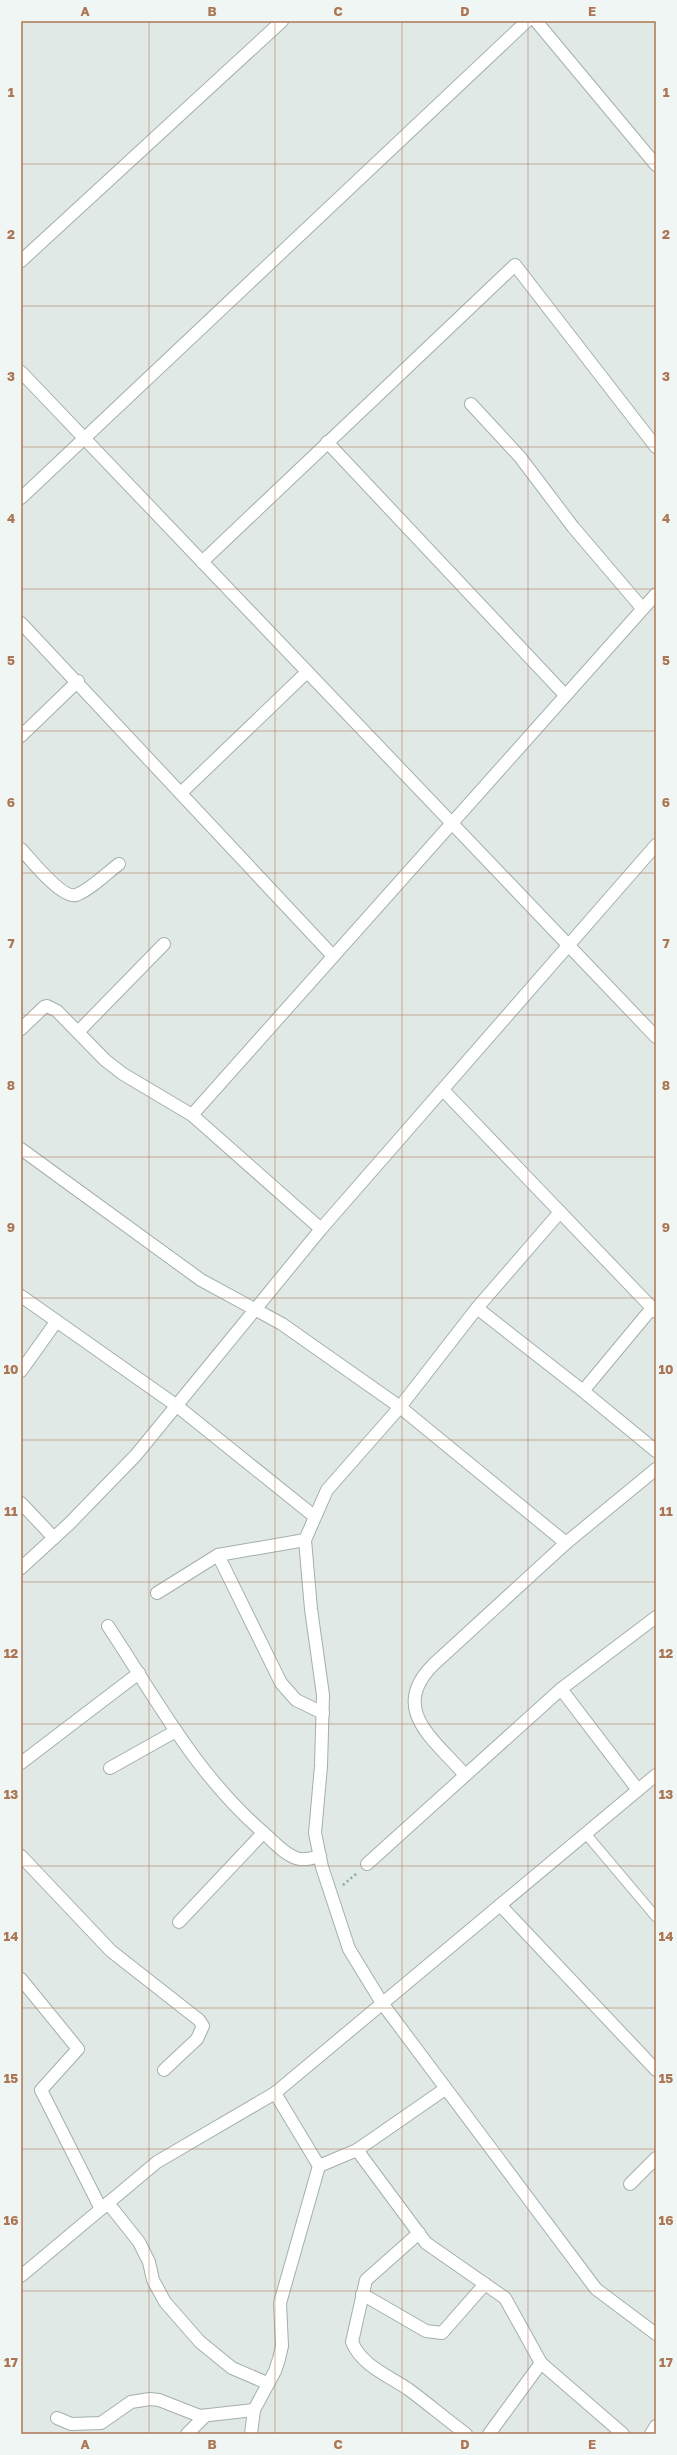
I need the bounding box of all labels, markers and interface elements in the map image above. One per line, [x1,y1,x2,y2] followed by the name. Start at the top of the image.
[80,3,90,19] text: A
[207,3,217,19] text: B
[333,3,343,19] text: C
[460,3,470,19] text: D
[588,3,596,19] text: E
[8,84,15,100] text: 1
[663,84,670,100] text: 1
[7,226,15,242] text: 2
[662,226,670,242] text: 2
[7,368,15,384] text: 3
[662,368,670,384] text: 3
[7,510,15,526] text: 4
[662,510,670,526] text: 4
[7,652,15,668] text: 5
[662,652,670,668] text: 5
[7,794,15,810] text: 6
[662,794,670,810] text: 6
[7,935,15,951] text: 7
[662,935,670,951] text: 7
[7,1077,15,1093] text: 8
[662,1077,670,1093] text: 8
[7,1219,15,1235] text: 9
[662,1219,670,1235] text: 9
[3,1361,19,1377] text: 10
[658,1361,674,1377] text: 10
[4,1503,18,1519] text: 11
[659,1503,673,1519] text: 11
[4,1645,18,1661] text: 12
[659,1645,673,1661] text: 12
[4,1786,18,1802] text: 13
[659,1786,673,1802] text: 13
[4,1928,18,1944] text: 14
[659,1928,673,1944] text: 14
[4,2070,18,2086] text: 15
[659,2070,673,2086] text: 15
[4,2212,18,2228] text: 16
[659,2212,673,2228] text: 16
[4,2354,18,2370] text: 17
[659,2354,673,2370] text: 17
[80,2436,90,2452] text: A
[207,2436,217,2452] text: B
[333,2436,343,2452] text: C
[460,2436,470,2452] text: D
[588,2436,596,2452] text: E

